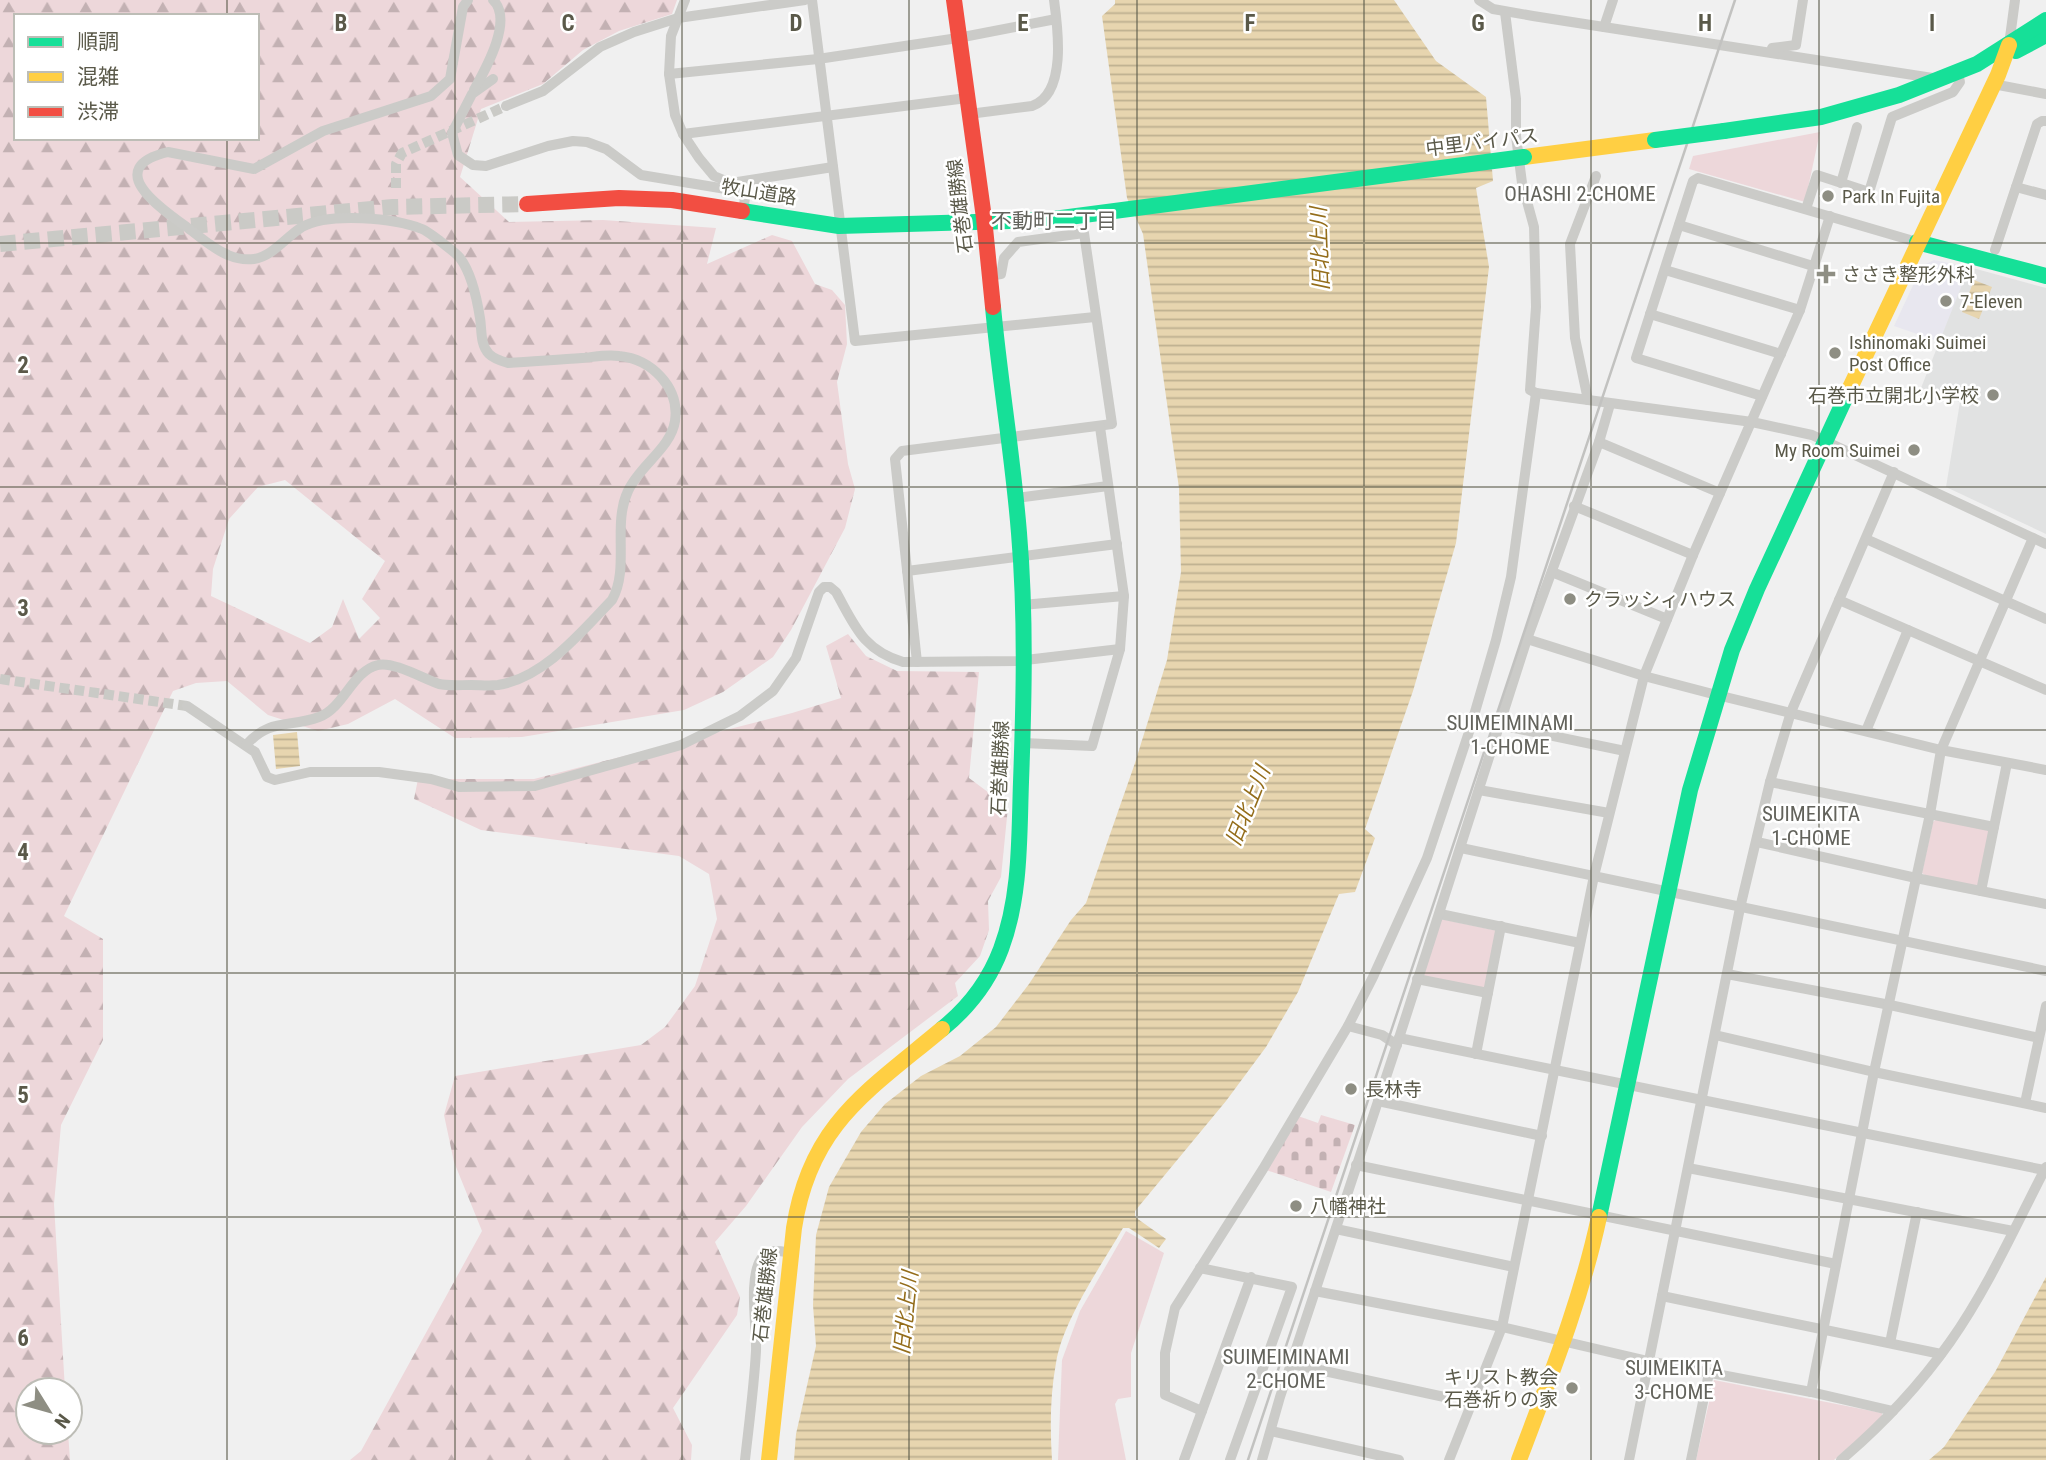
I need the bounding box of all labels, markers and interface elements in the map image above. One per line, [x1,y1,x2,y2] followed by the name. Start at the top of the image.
[335,10,347,37] text: B
[561,10,575,37] text: C
[790,10,803,37] text: D
[1017,10,1029,37] text: E
[1245,10,1256,37] text: F
[1471,10,1485,37] text: G
[1698,10,1712,37] text: H
[1929,10,1935,37] text: I
[14,14,259,140] legend
[77,30,119,54] text: 順調
[77,65,119,89] text: 混雑
[77,100,119,124] text: 渋滞
[1424,124,1540,160] street label: 中里バイパス
[943,157,977,255] street label: 石巻雄勝線
[720,175,798,209] street label: 牧山道路
[1504,182,1656,206] district label: OHASHI 2-CHOME
[1842,185,1940,208] place label: Park In Fujita
[1820,188,1836,204] marker: Park In Fujita
[1306,205,1333,291] water label: 旧北上川
[991,209,1117,233] district label: 不動町二丁目
[1842,263,1975,286] place label: ささき整形外科
[1816,264,1836,284] marker: ささき整形外科
[1960,290,2023,313] place label: 7-Eleven
[1938,293,1954,309] marker: 7-Eleven
[1849,331,1986,376] place label: Ishinomaki Suimei Post Office
[1827,345,1843,361] marker: Ishinomaki Suimei Post Office
[17,352,29,379] text: 2
[1808,384,1979,407] place label: 石巻市立開北小学校
[1985,387,2001,403] marker: 石巻市立開北小学校
[1775,439,1900,462] place label: My Room Suimei
[1906,442,1922,458] marker: My Room Suimei
[1584,588,1736,611] place label: クラッシィハウス
[1562,591,1578,607] marker: クラッシィハウス
[17,595,29,622] text: 3
[1446,711,1574,759] district label: SUIMEIMINAMI 1-CHOME
[987,720,1013,816] street label: 石巻雄勝線
[1221,761,1276,849] water label: 旧北上川
[1762,802,1860,850] district label: SUIMEIKITA 1-CHOME
[17,839,29,866] text: 4
[1365,1078,1422,1101] place label: 長林寺
[1343,1081,1359,1097] marker: 長林寺
[17,1082,29,1109] text: 5
[1310,1195,1386,1218] place label: 八幡神社
[1288,1198,1304,1214] marker: 八幡神社
[749,1247,781,1343] street label: 石巻雄勝線
[890,1268,923,1356] water label: 旧北上川
[17,1325,29,1352] text: 6
[1222,1345,1350,1393] district label: SUIMEIMINAMI 2-CHOME
[1625,1356,1723,1404] district label: SUIMEIKITA 3-CHOME
[1444,1366,1558,1411] place label: キリスト教会 石巻祈りの家
[14,1376,84,1446] north arrow
[1564,1380,1580,1396] marker: キリスト教会 石巻祈りの家
[49,1409,75,1432] text: N

